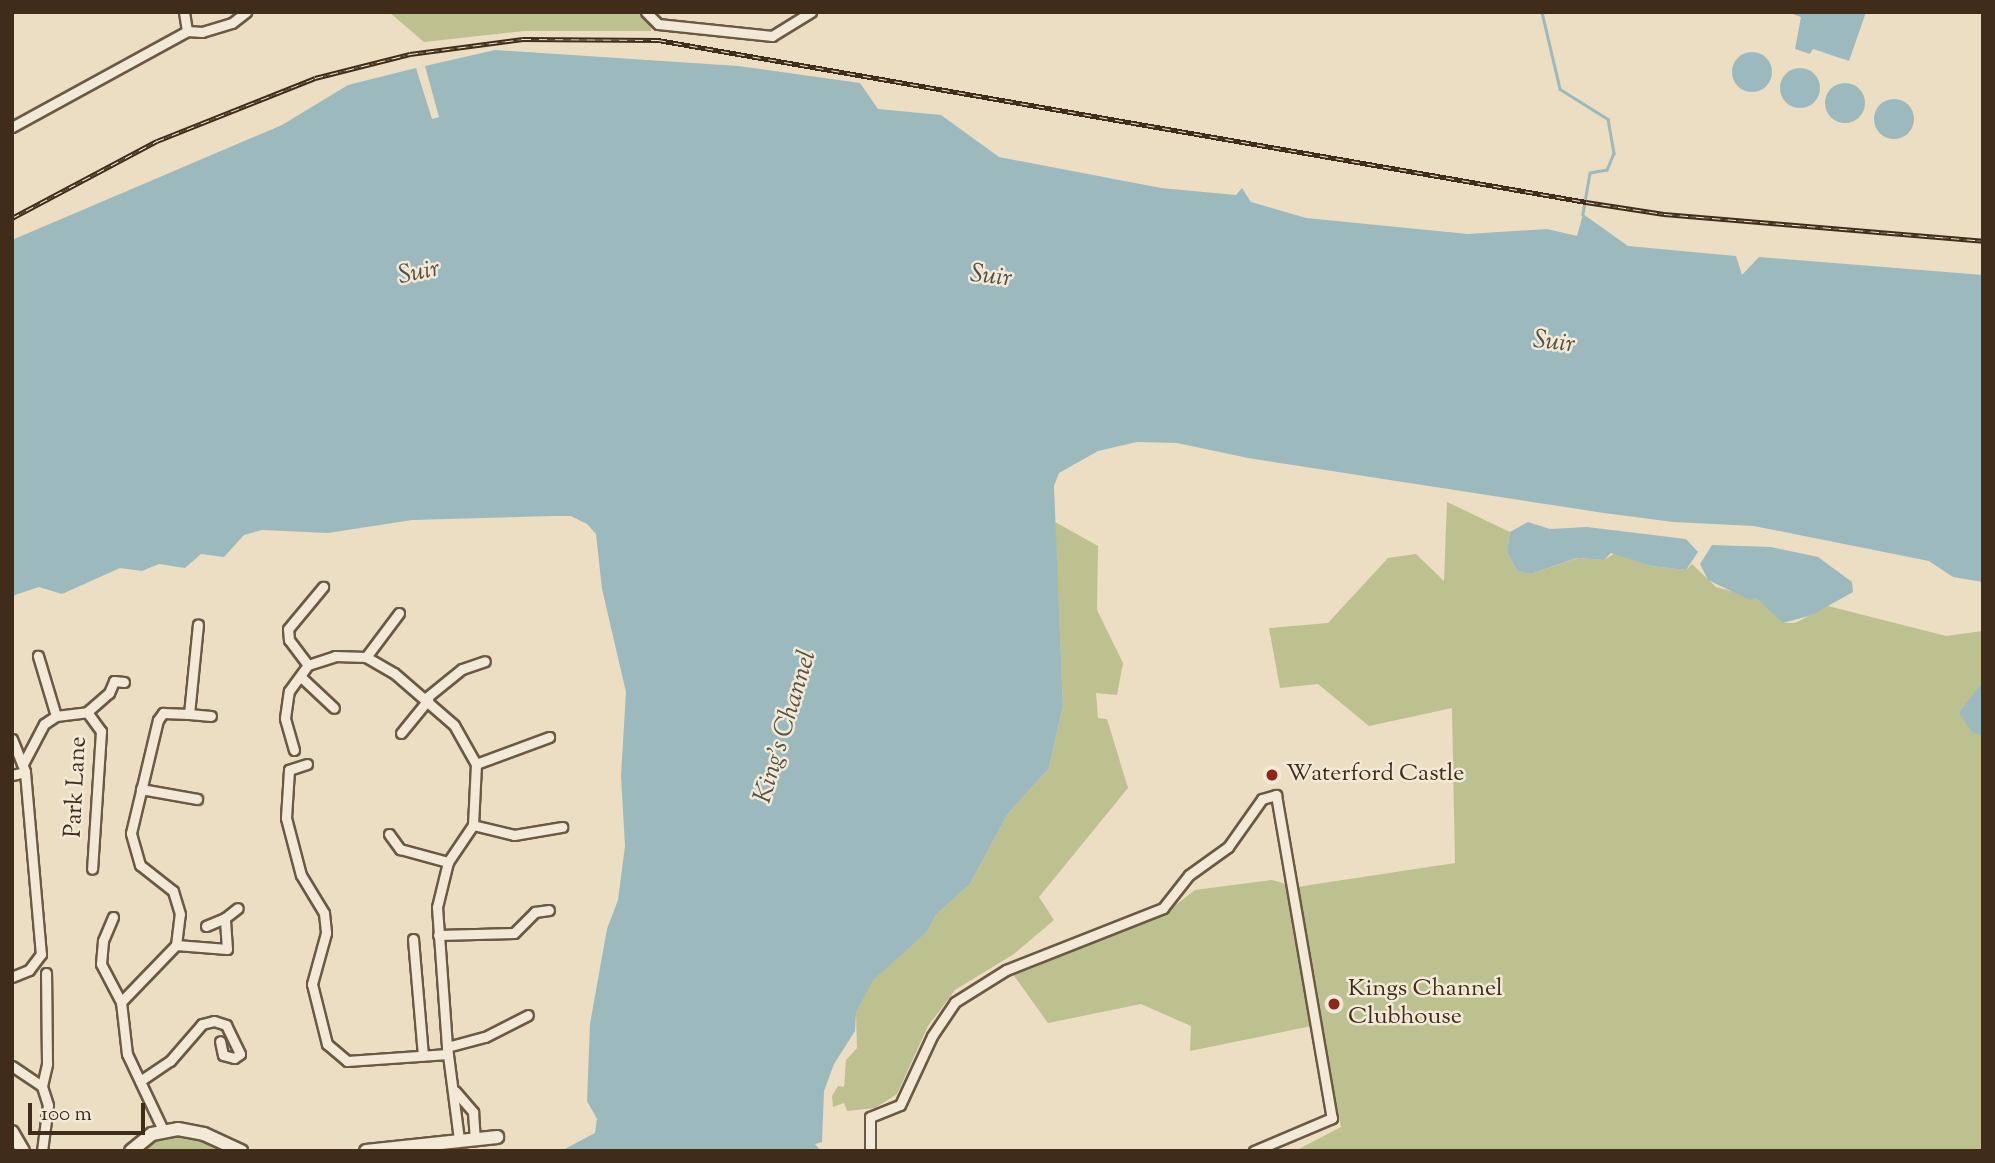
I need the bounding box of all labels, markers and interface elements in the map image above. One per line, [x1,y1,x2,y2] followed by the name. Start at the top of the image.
[396,254,442,292] water label: Suir
[968,259,1014,295] water label: Suir
[1531,325,1577,361] water label: Suir
[748,647,824,807] water label: King's Channel
[60,735,94,839] street label: Park Lane
[1286,761,1464,789] place label: Waterford Castle
[1264,767,1280,783] marker: Waterford Castle
[1348,976,1503,1032] place label: Kings Channel Clubhouse
[1326,996,1342,1012] marker: Kings Channel Clubhouse
[32,1090,149,1134] scale bar
[41,1100,92,1130] text: 100 m

